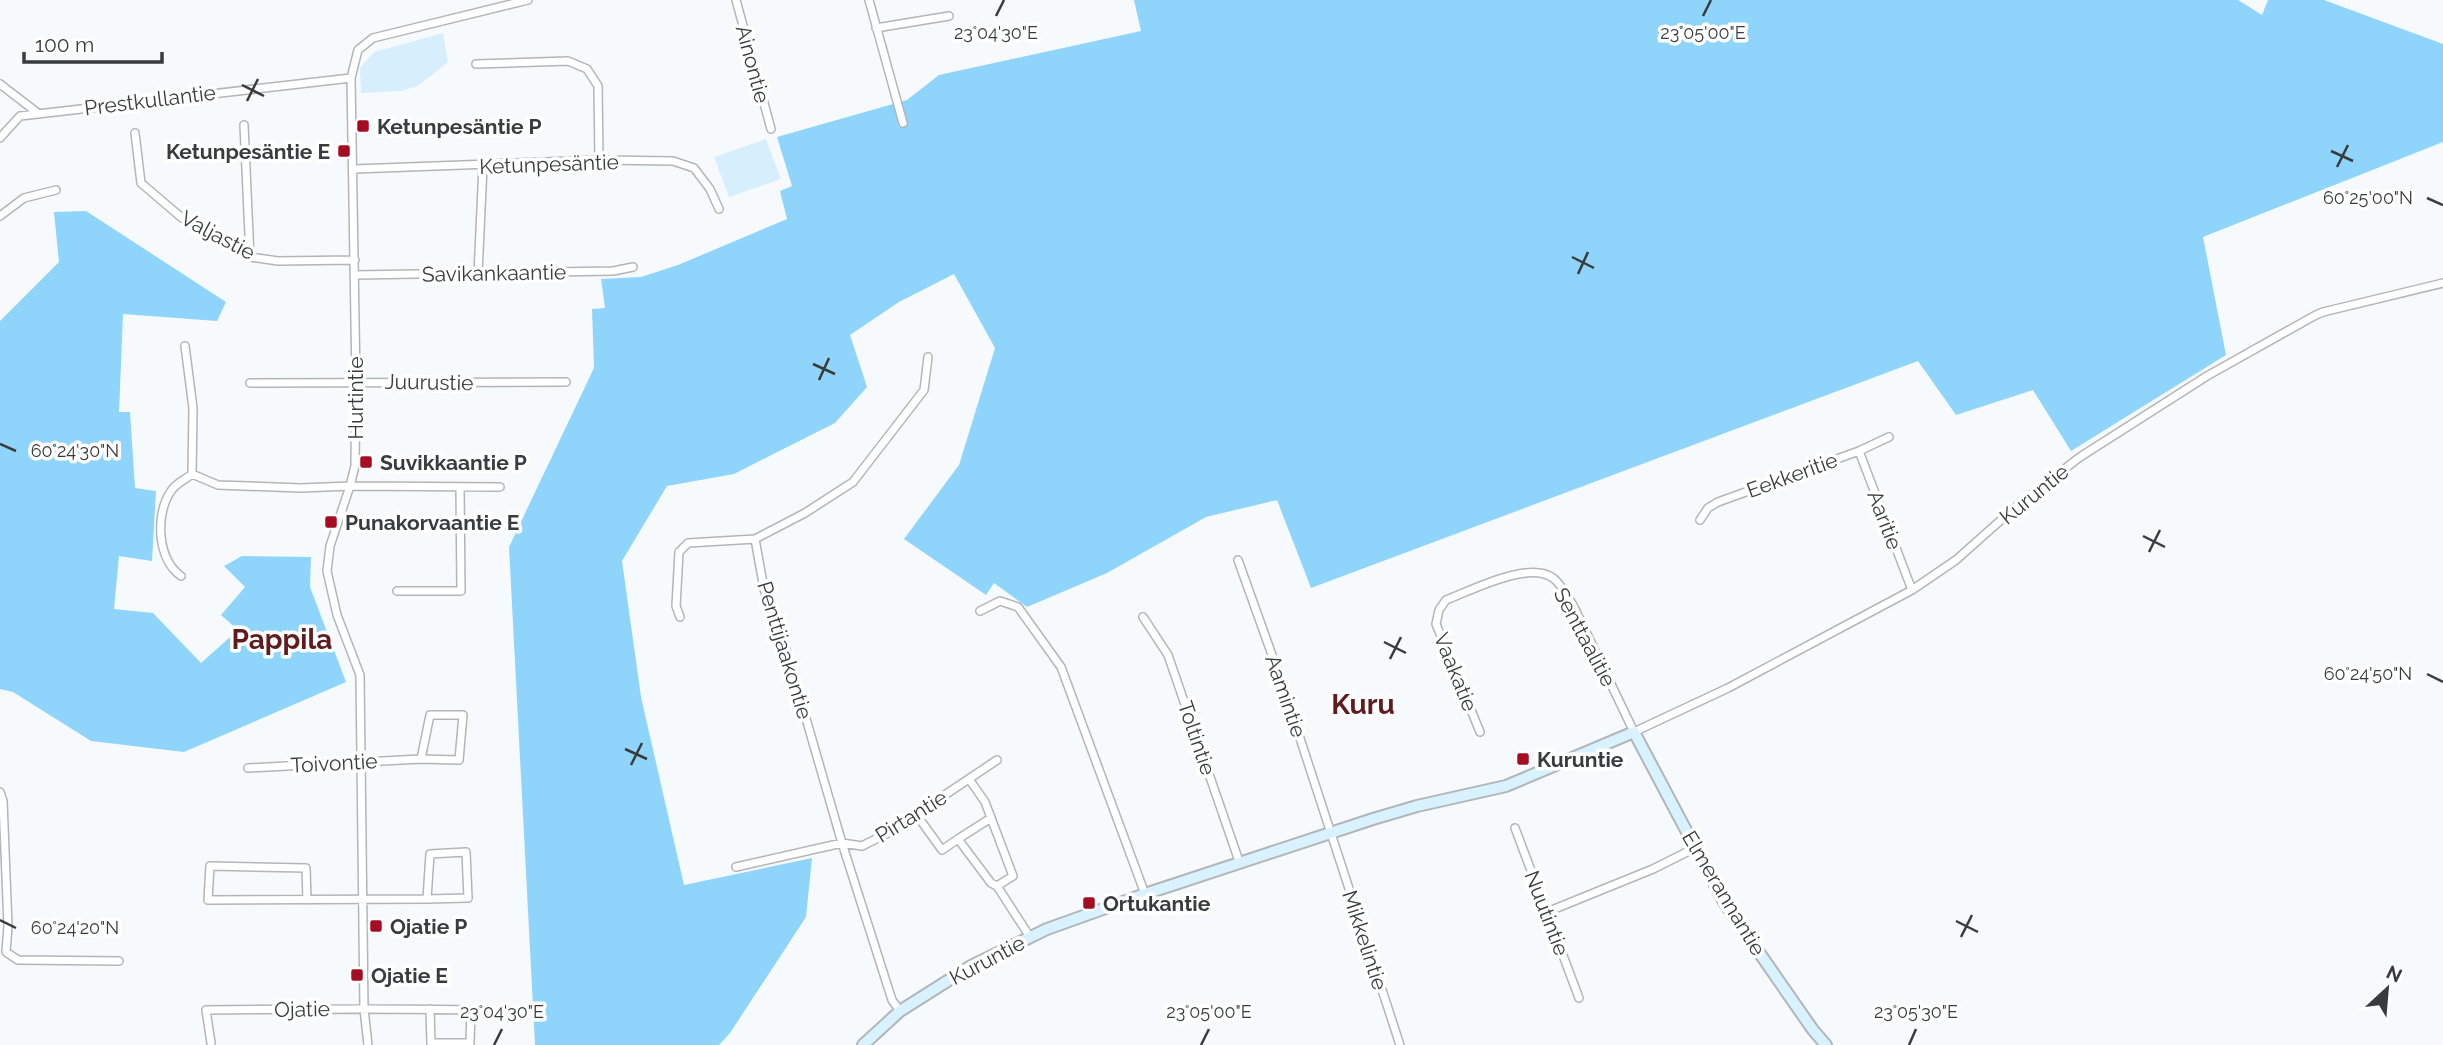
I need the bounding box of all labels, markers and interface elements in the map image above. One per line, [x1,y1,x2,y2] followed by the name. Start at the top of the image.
[24,21,163,65] scale bar
[731,22,775,106] street label: Ainontie
[954,22,1038,43] text: 23°04'30"E
[1660,22,1746,43] text: 23°05'00"E
[35,32,94,57] text: 100 m
[83,80,217,120] street label: Prestkullantie
[377,114,542,139] place label: Ketunpesäntie P
[355,118,371,134] marker: Ketunpesäntie P
[166,139,330,164] place label: Ketunpesäntie E
[336,143,352,159] marker: Ketunpesäntie E
[479,149,619,179] street label: Ketunpesäntie
[2323,187,2413,208] text: 60°25'00"N
[177,205,259,265] street label: Valjastie
[422,259,566,287] street label: Savikankaantie
[343,356,368,440] street label: Hurtintie
[384,369,474,395] street label: Juurustie
[31,440,119,461] text: 60°24'30"N
[1743,447,1841,503] street label: Eekkeritie
[380,450,527,475] place label: Suvikkaantie P
[358,454,374,470] marker: Suvikkaantie P
[1994,459,2074,529] street label: Kuruntie
[1862,487,1908,553] street label: Aaritie
[345,510,519,535] place label: Punakorvaantie E
[323,514,339,530] marker: Punakorvaantie E
[752,578,818,722] street label: Penttijaakontie
[1549,583,1621,691] street label: Senttaalitie
[232,623,332,656] district label: Pappila
[1429,629,1483,715] street label: Vaakatie
[1260,652,1312,740] street label: Aamintie
[2324,663,2412,684] text: 60°24'50"N
[1331,688,1395,721] district label: Kuru
[1173,698,1221,778] street label: Toltintie
[1537,747,1624,772] place label: Kuruntie
[290,748,378,778] street label: Toivontie
[1515,751,1531,767] marker: Kuruntie
[871,784,951,848] street label: Pirtantie
[1677,826,1771,960] street label: Elmerannantie
[1519,867,1575,959] street label: Nuutintie
[1337,887,1393,993] street label: Mikkelintie
[1103,891,1211,916] place label: Ortukantie
[1081,895,1097,911] marker: Ortukantie
[390,914,467,939] place label: Ojatie P
[31,917,119,938] text: 60°24'20"N
[368,918,384,934] marker: Ojatie P
[945,930,1029,990] street label: Kuruntie
[2352,954,2422,1024] north arrow
[2383,961,2406,987] text: N
[371,963,448,988] place label: Ojatie E
[349,967,365,983] marker: Ojatie E
[274,996,330,1022] street label: Ojatie
[460,1001,544,1022] text: 23°04'30"E
[1166,1001,1252,1022] text: 23°05'00"E
[1874,1001,1958,1022] text: 23°05'30"E

